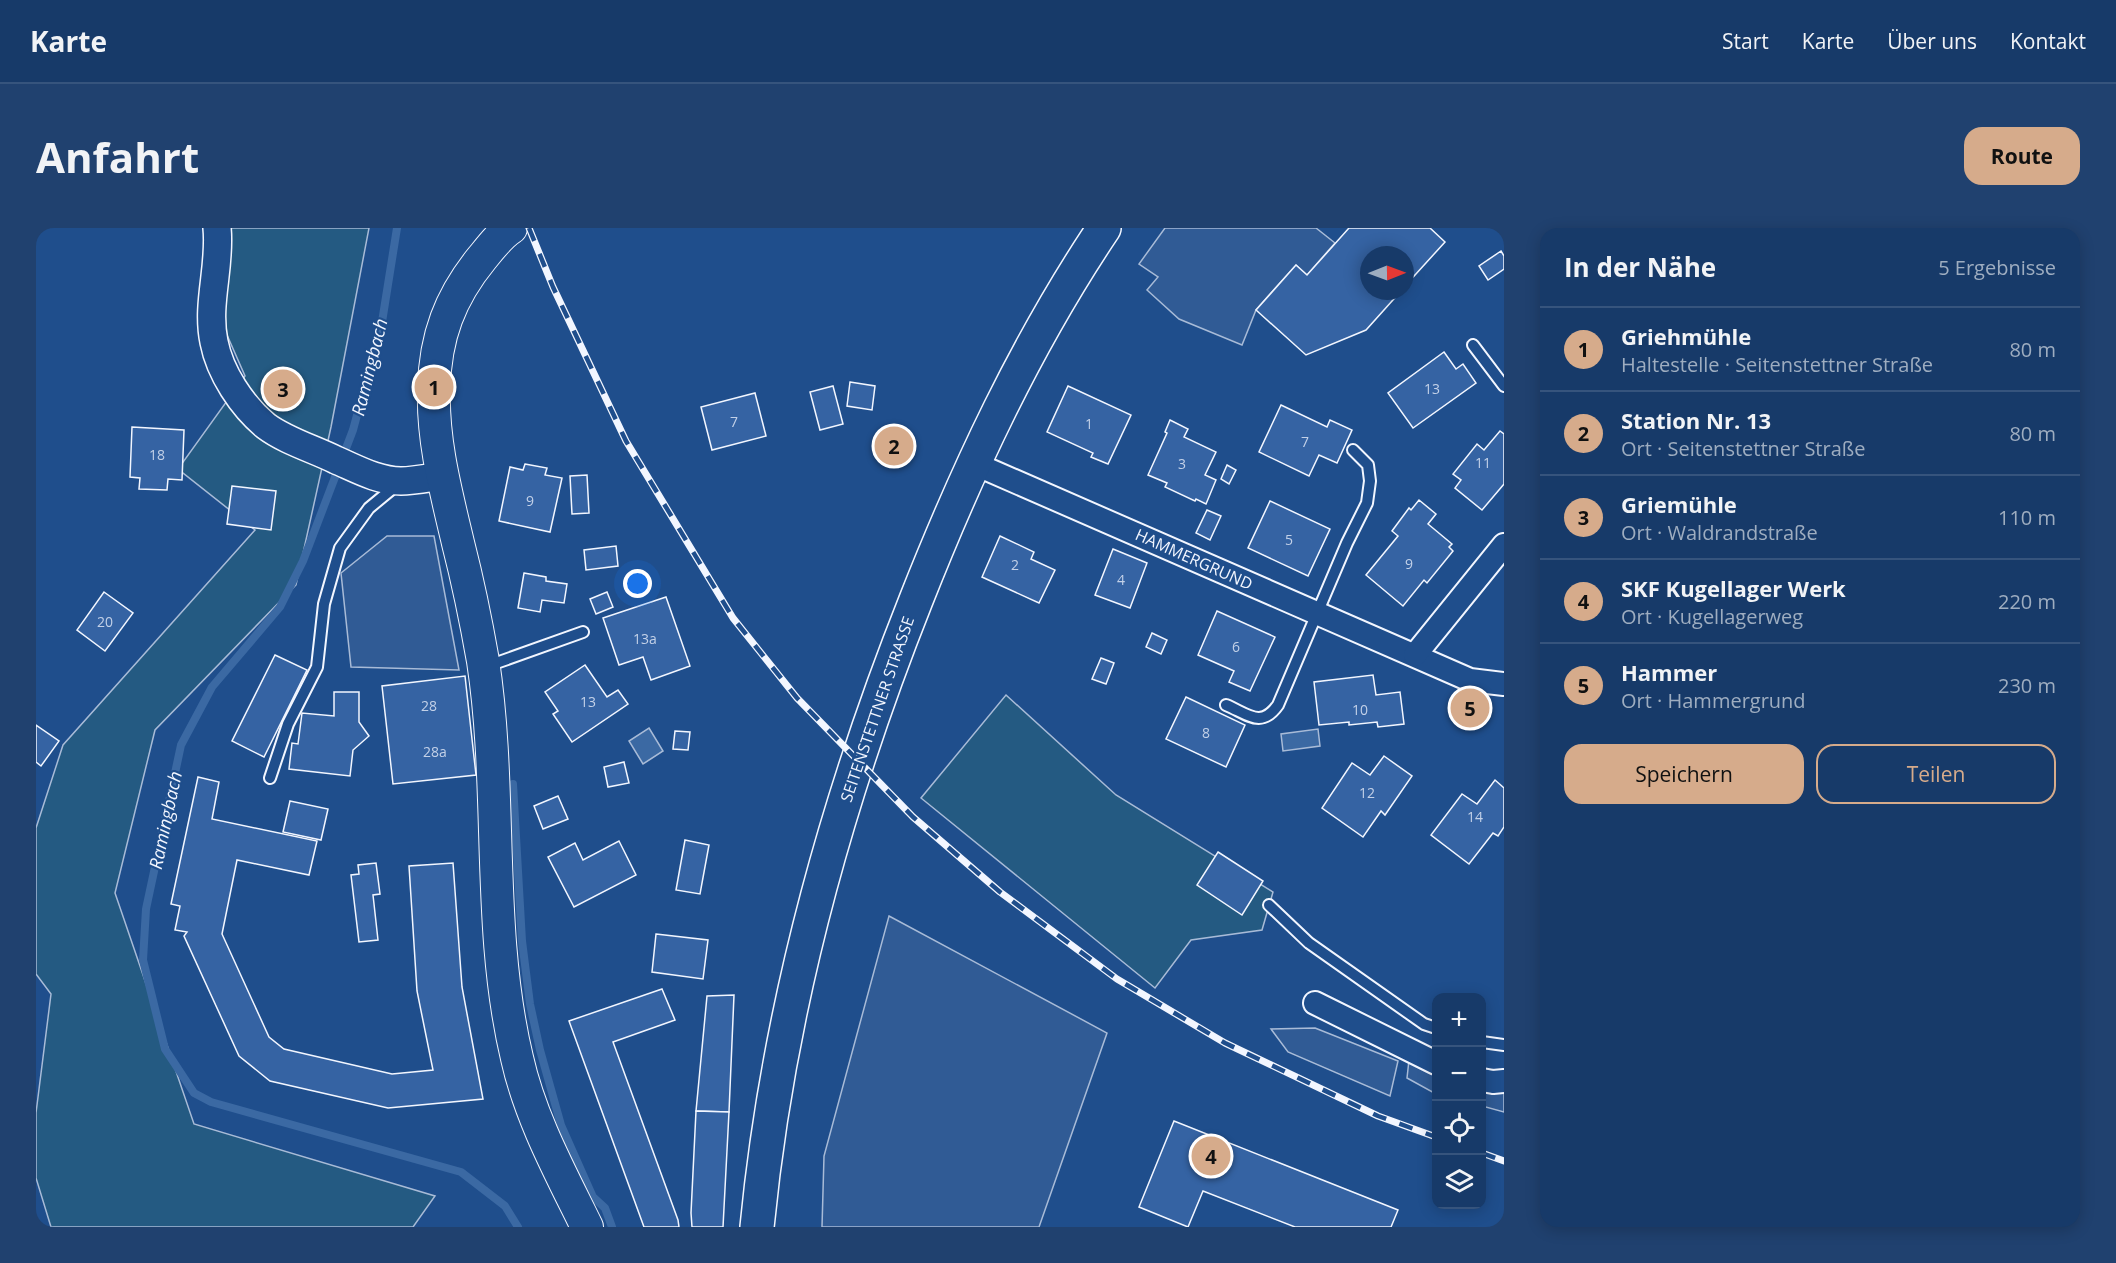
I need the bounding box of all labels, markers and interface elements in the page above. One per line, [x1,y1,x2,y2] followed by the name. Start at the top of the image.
[30,22,107,60] text: Karte
[1722,27,1769,55] text: Start
[1802,27,1854,55] text: Karte
[1887,27,1977,55] text: Über uns
[2010,27,2086,55] text: Kontakt
[1964,127,2080,185] button: Route
[36,128,199,185] text: Anfahrt
[1360,246,1414,300] north arrow
[1564,249,1716,285] text: In der Nähe
[1938,254,2056,281] text: 5 Ergebnisse
[345,316,393,418] water label: Ramingbach
[1621,321,1751,351] text: Griehmühle
[1578,336,1589,363] text: 1
[2009,336,2056,363] text: 80 m
[1621,351,1933,378] text: Haltestelle · Seitenstettner Straße
[414,364,454,410] pin: 1
[264,366,302,412] pin: 3
[1424,379,1440,398] house number: 13
[1621,405,1771,435] text: Station Nr. 13
[730,412,738,431] house number: 7
[1085,414,1093,433] house number: 1
[1578,420,1589,447] text: 2
[2009,420,2056,447] text: 80 m
[874,424,914,468] pin: 2
[1301,432,1309,451] house number: 7
[1621,435,1865,462] text: Ort · Seitenstettner Straße
[149,445,165,464] house number: 18
[1475,453,1491,472] house number: 11
[1178,454,1186,473] house number: 3
[1621,489,1737,519] text: Griemühle
[526,491,534,510] house number: 9
[1578,504,1589,531] text: 3
[1998,504,2056,531] text: 110 m
[1621,519,1818,546] text: Ort · Waldrandstraße
[1132,523,1256,595] street label: HAMMERGRUND
[1285,530,1293,549] house number: 5
[1405,554,1413,573] house number: 9
[1011,555,1019,574] house number: 2
[623,569,652,598] your location
[1117,570,1125,589] house number: 4
[1621,573,1846,603] text: SKF Kugellager Werk
[1578,588,1589,615] text: 4
[1998,588,2056,615] text: 220 m
[1621,603,1803,630] text: Ort · Kugellagerweg
[97,612,113,631] house number: 20
[835,613,919,805] street label: SEITENSTETTNER STRASSE
[633,629,657,648] house number: 13a
[1232,637,1240,656] house number: 6
[1621,657,1717,687] text: Hammer
[1578,672,1589,699] text: 5
[1998,672,2056,699] text: 230 m
[1450,686,1490,730] pin: 5
[1621,687,1806,714] text: Ort · Hammergrund
[580,692,596,711] house number: 13
[421,696,437,715] house number: 28
[1352,700,1368,719] house number: 10
[1202,723,1210,742] house number: 8
[423,742,447,761] house number: 28a
[1564,744,1804,804] button: Speichern
[1816,744,2056,804] button: Teilen
[143,769,187,871] water label: Ramingbach
[1359,783,1375,802] house number: 12
[1467,807,1483,826] house number: 14
[1432,993,1486,1209] map controls
[1432,993,1486,1047] button: +
[1432,1047,1486,1101] button: −
[1432,1101,1486,1155] button: locate
[1192,1134,1230,1178] pin: 4
[1432,1155,1486,1209] button: layers

